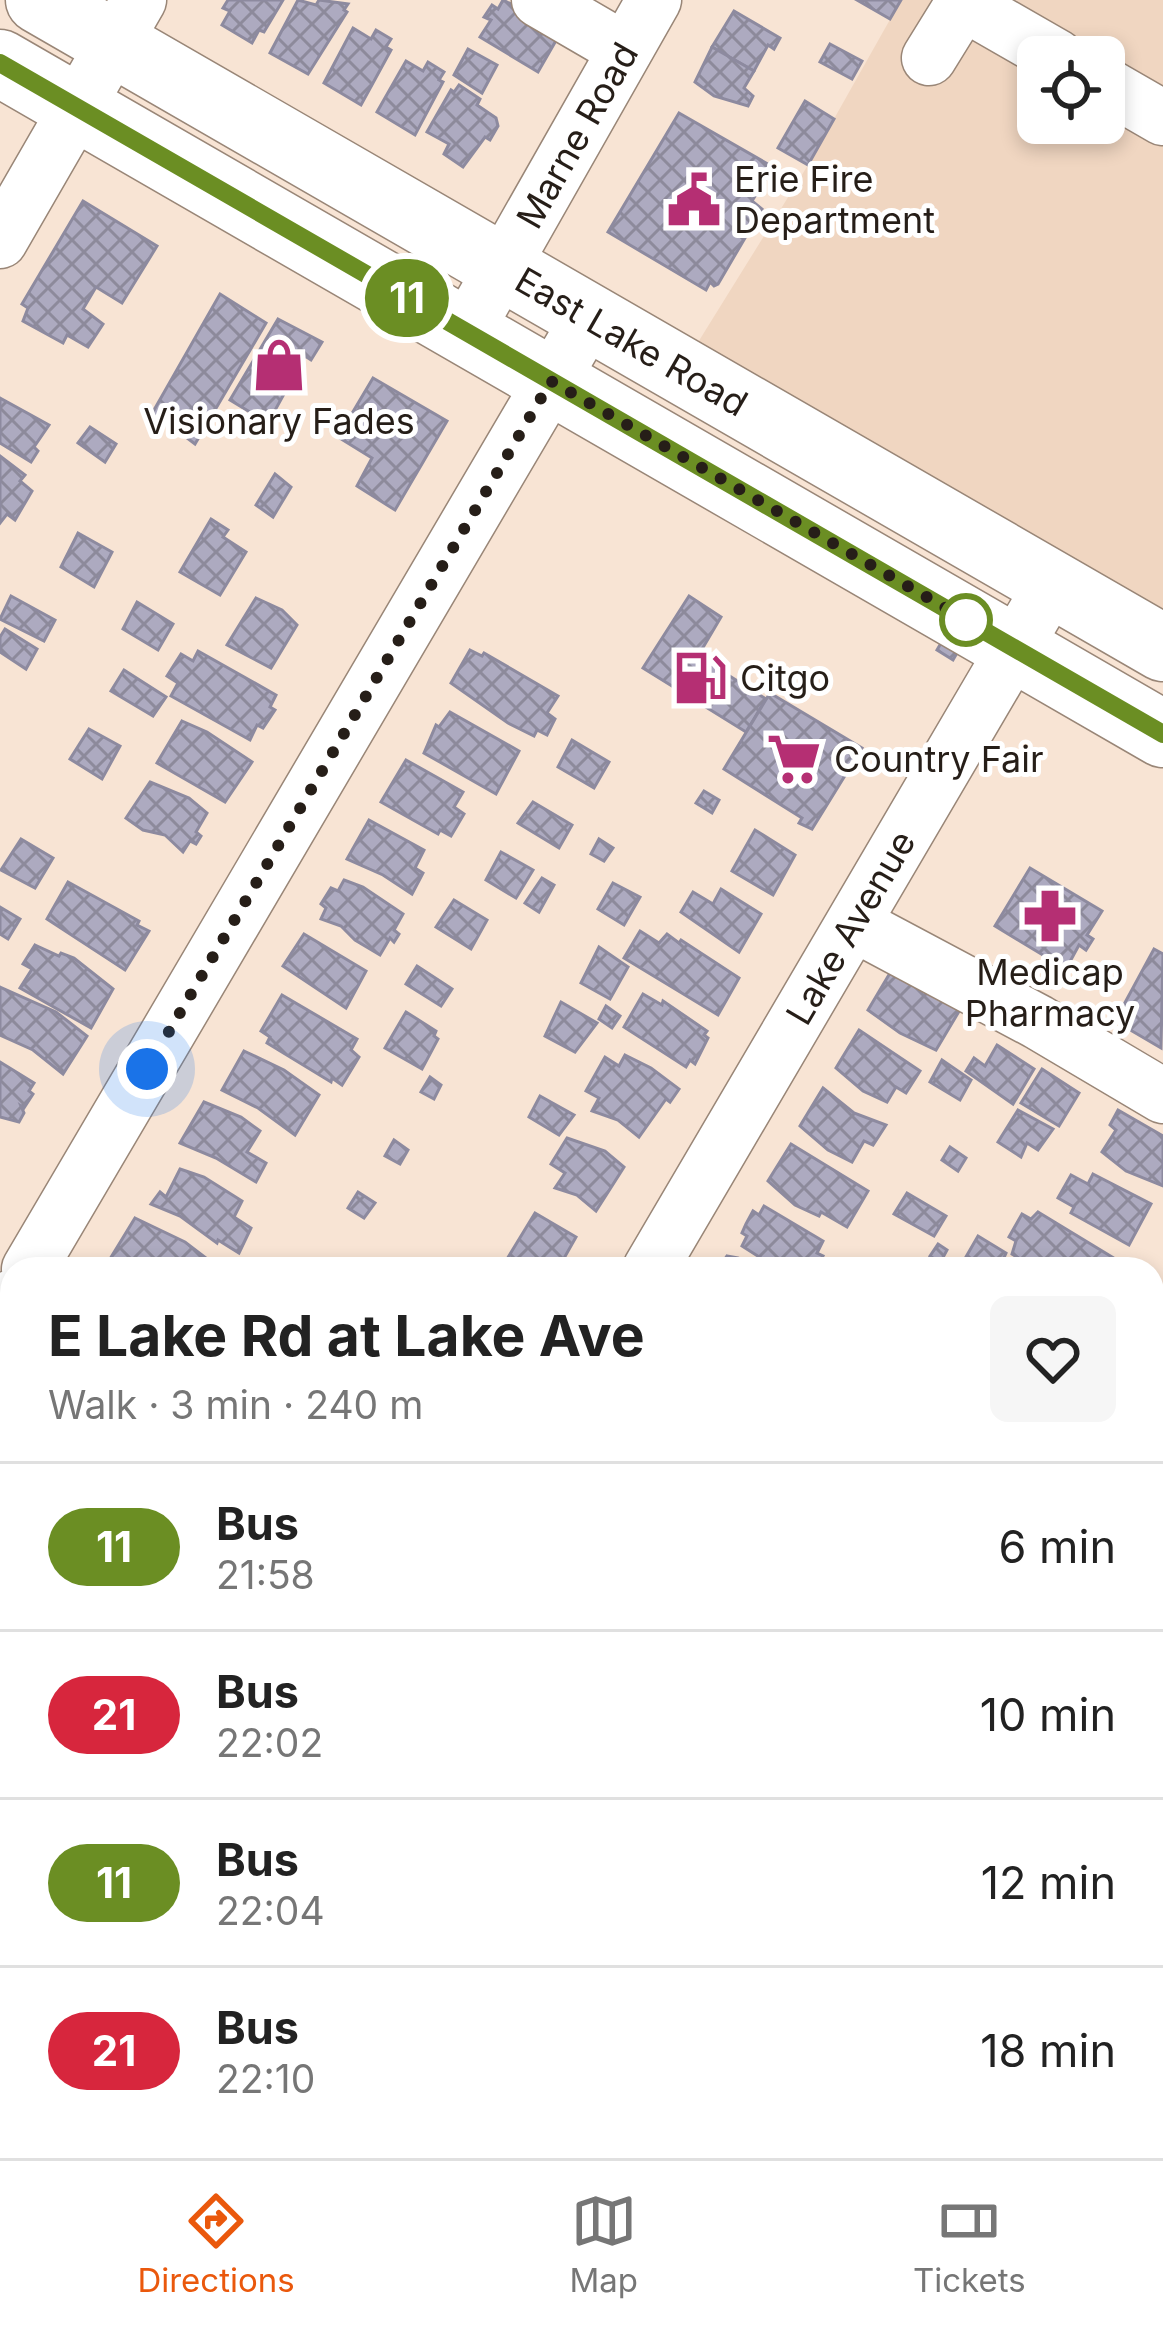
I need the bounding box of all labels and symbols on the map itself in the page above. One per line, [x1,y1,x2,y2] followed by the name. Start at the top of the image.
[507,35,647,236] street label: Marne Road
[734,157,935,242] place label: Erie Fire Department
[665,171,723,229] public building icon: Erie Fire Department
[508,258,755,426] street label: East Lake Road
[353,259,461,337] line badge: 11
[250,336,308,394] shop icon: Visionary Fades
[143,399,415,443] place label: Visionary Fades
[941,595,991,645] unlabelled marker
[671,649,729,707] fuel station icon: Citgo
[740,656,830,700] place label: Citgo
[765,730,823,788] supermarket icon: Country Fair
[834,737,1044,781] place label: Country Fair
[776,823,924,1032] street label: Lake Avenue
[1021,887,1079,945] pharmacy icon: Medicap Pharmacy
[965,950,1135,1035] place label: Medicap Pharmacy
[117,1039,177,1099] your location

